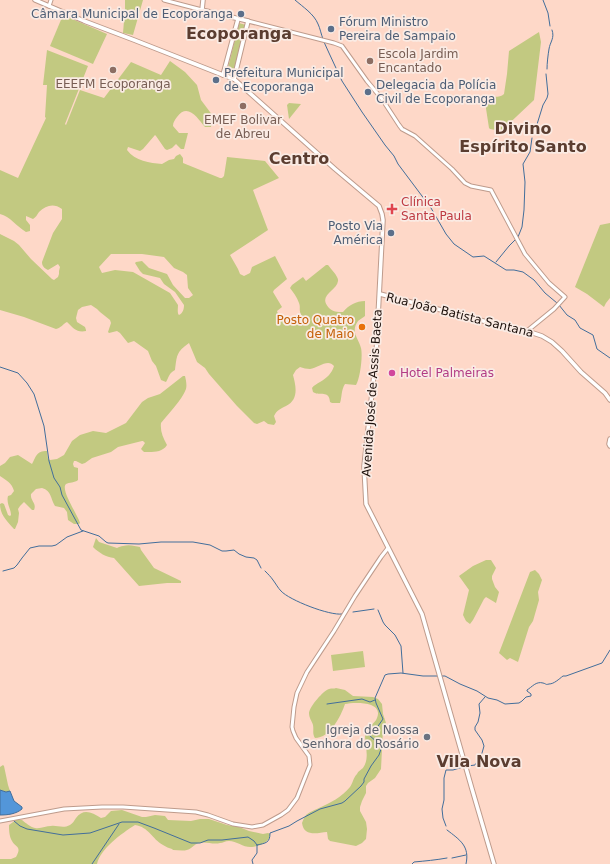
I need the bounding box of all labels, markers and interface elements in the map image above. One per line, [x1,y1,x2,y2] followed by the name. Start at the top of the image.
[31,7,233,21] place label: Câmara Municipal de Ecoporanga
[236,9,246,19] marker: Câmara Municipal de Ecoporanga
[339,15,456,43] place label: Fórum Ministro Pereira de Sampaio
[186,24,292,43] district label: Ecoporanga
[326,24,336,34] marker: Fórum Ministro Pereira de Sampaio
[378,47,459,75] place label: Escola Jardim Encantado
[365,56,375,66] marker: Escola Jardim Encantado
[108,65,118,75] marker: EEEFM Ecoporanga
[224,66,344,94] place label: Prefeitura Municipal de Ecoporanga
[211,75,221,85] marker: Prefeitura Municipal de Ecoporanga
[55,77,171,91] place label: EEEFM Ecoporanga
[376,78,496,106] place label: Delegacia da Polícia Civil de Ecoporanga
[363,87,373,97] marker: Delegacia da Polícia Civil de Ecoporanga
[238,101,248,111] marker: EMEF Bolivar de Abreu
[204,113,282,141] place label: EMEF Bolivar de Abreu
[459,119,587,156] district label: Divino Espírito Santo
[269,149,329,168] district label: Centro
[401,195,472,223] place label: Clínica Santa Paula
[386,203,398,215] marker: Clínica Santa Paula
[328,219,383,247] place label: Posto Via América
[386,228,396,238] marker: Posto Via América
[385,290,535,340] street label: Rua João Batista Santana
[359,309,385,477] street label: Avenida José de Assis Baeta
[277,313,354,341] place label: Posto Quatro de Maio
[357,322,367,332] marker: Posto Quatro de Maio
[400,366,494,380] place label: Hotel Palmeiras
[387,368,397,378] marker: Hotel Palmeiras
[302,723,419,751] place label: Igreja de Nossa Senhora do Rosário
[422,732,432,742] marker: Igreja de Nossa Senhora do Rosário
[436,752,522,771] district label: Vila Nova

